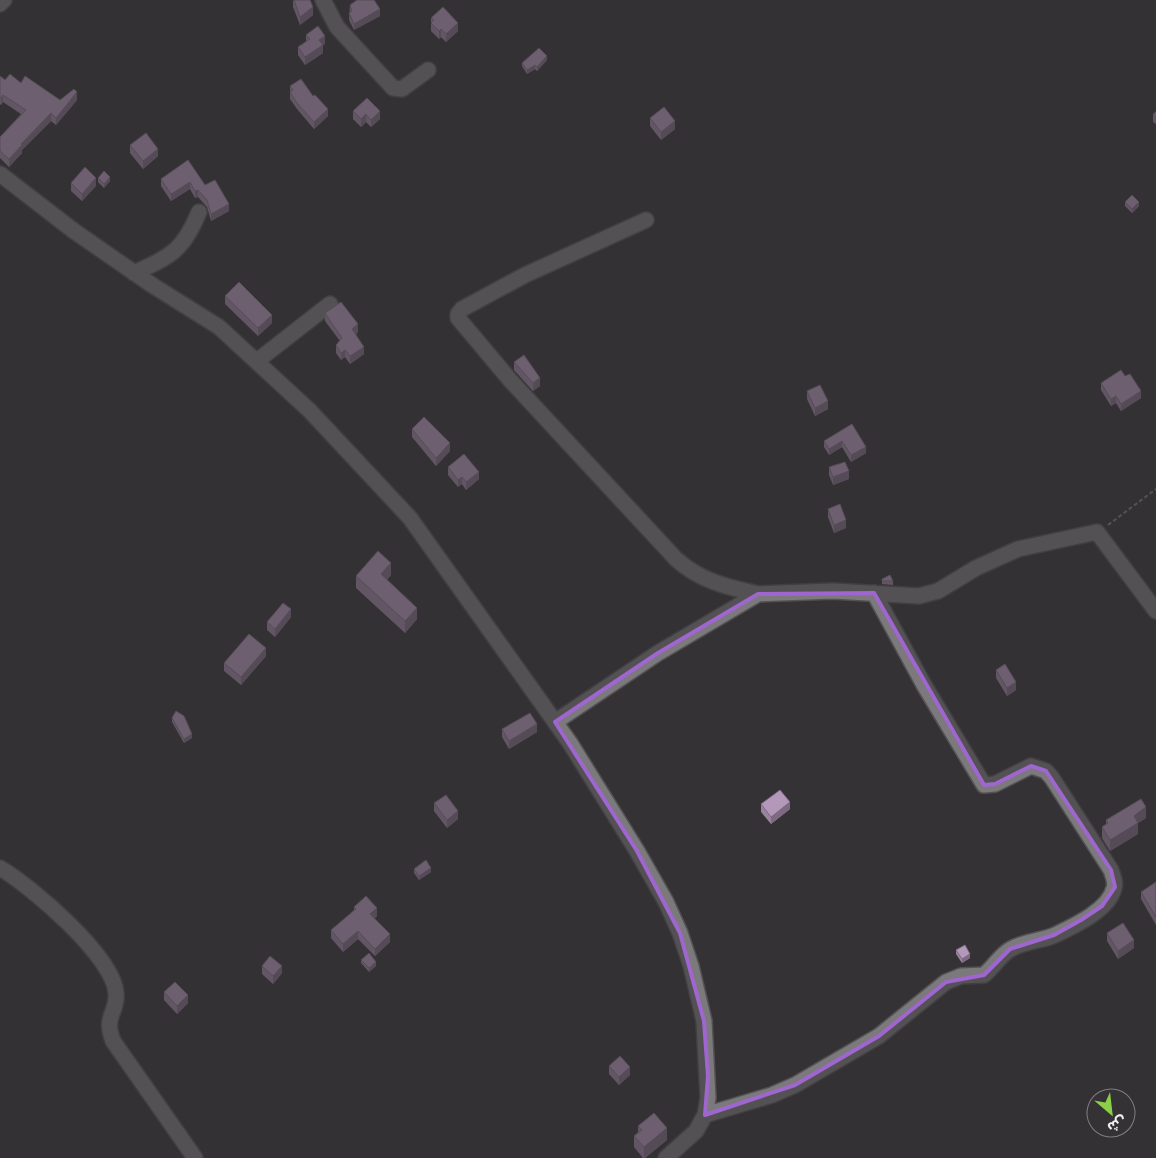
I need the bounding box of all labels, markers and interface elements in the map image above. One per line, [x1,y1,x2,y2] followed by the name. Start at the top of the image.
[1086,1088,1136,1138] north arrow
[1104,1112,1130,1138] text: ش

